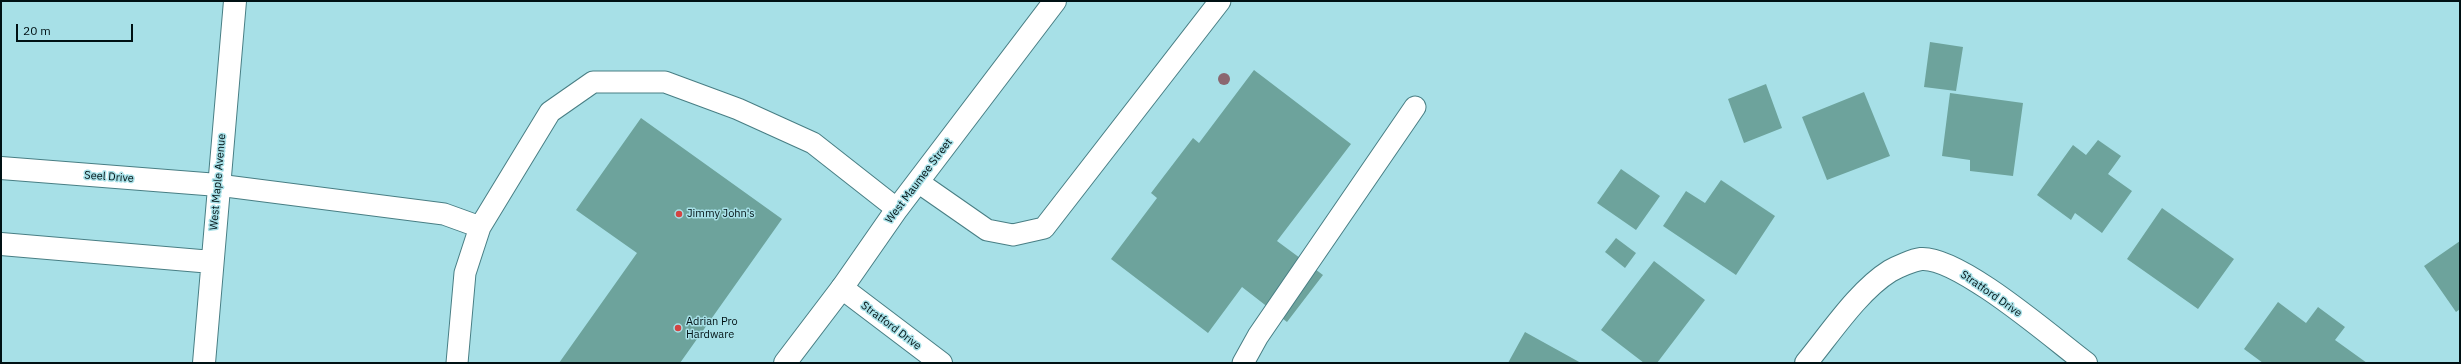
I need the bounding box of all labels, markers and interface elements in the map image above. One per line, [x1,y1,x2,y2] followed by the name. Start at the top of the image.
[18,16,135,42] scale bar
[23,23,51,38] text: 20 m
[207,133,229,231] street label: West Maple Avenue
[883,136,955,226] street label: West Maumee Street
[84,169,134,185] street label: Seel Drive
[687,207,755,221] place label: Jimmy John's
[674,209,684,219] marker: Jimmy John's
[1958,268,2024,320] street label: Stratford Drive
[858,299,924,353] street label: Stratford Drive
[686,315,738,341] place label: Adrian Pro Hardware
[673,323,683,333] marker: Adrian Pro Hardware

